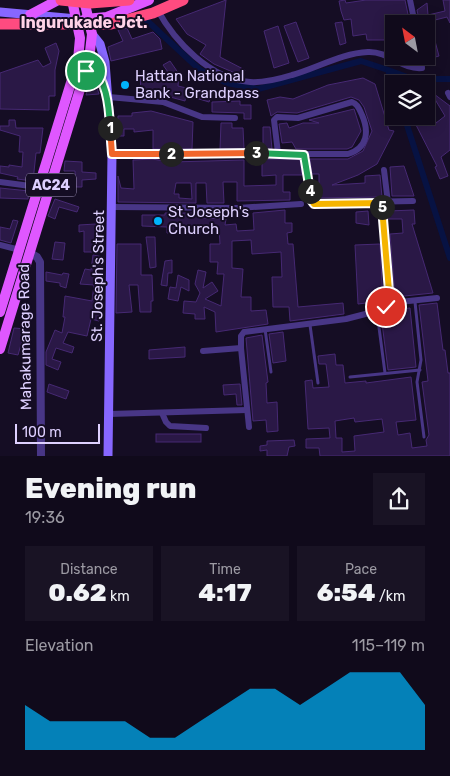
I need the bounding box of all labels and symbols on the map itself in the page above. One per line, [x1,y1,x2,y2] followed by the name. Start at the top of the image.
[20,13,148,32] district label: Ingurukade Jct.
[385,15,435,65] north arrow
[65,50,107,92] pin
[135,67,260,102] place label: Hattan National Bank - Grandpass
[119,79,131,91] marker: Hattan National Bank - Grandpass
[98,116,122,140] pin: 1
[244,140,268,166] pin: 3
[158,142,184,166] pin: 2
[26,174,76,196] road number: AC24
[298,178,322,204] pin: 4
[370,194,394,220] pin: 5
[168,203,250,238] place label: St Joseph's Church
[88,210,108,342] street label: St. Joseph's Street
[152,215,164,227] marker: St Joseph's Church
[15,264,35,410] street label: Mahakumarage Road
[365,286,407,328] pin
[15,421,100,444] scale bar

